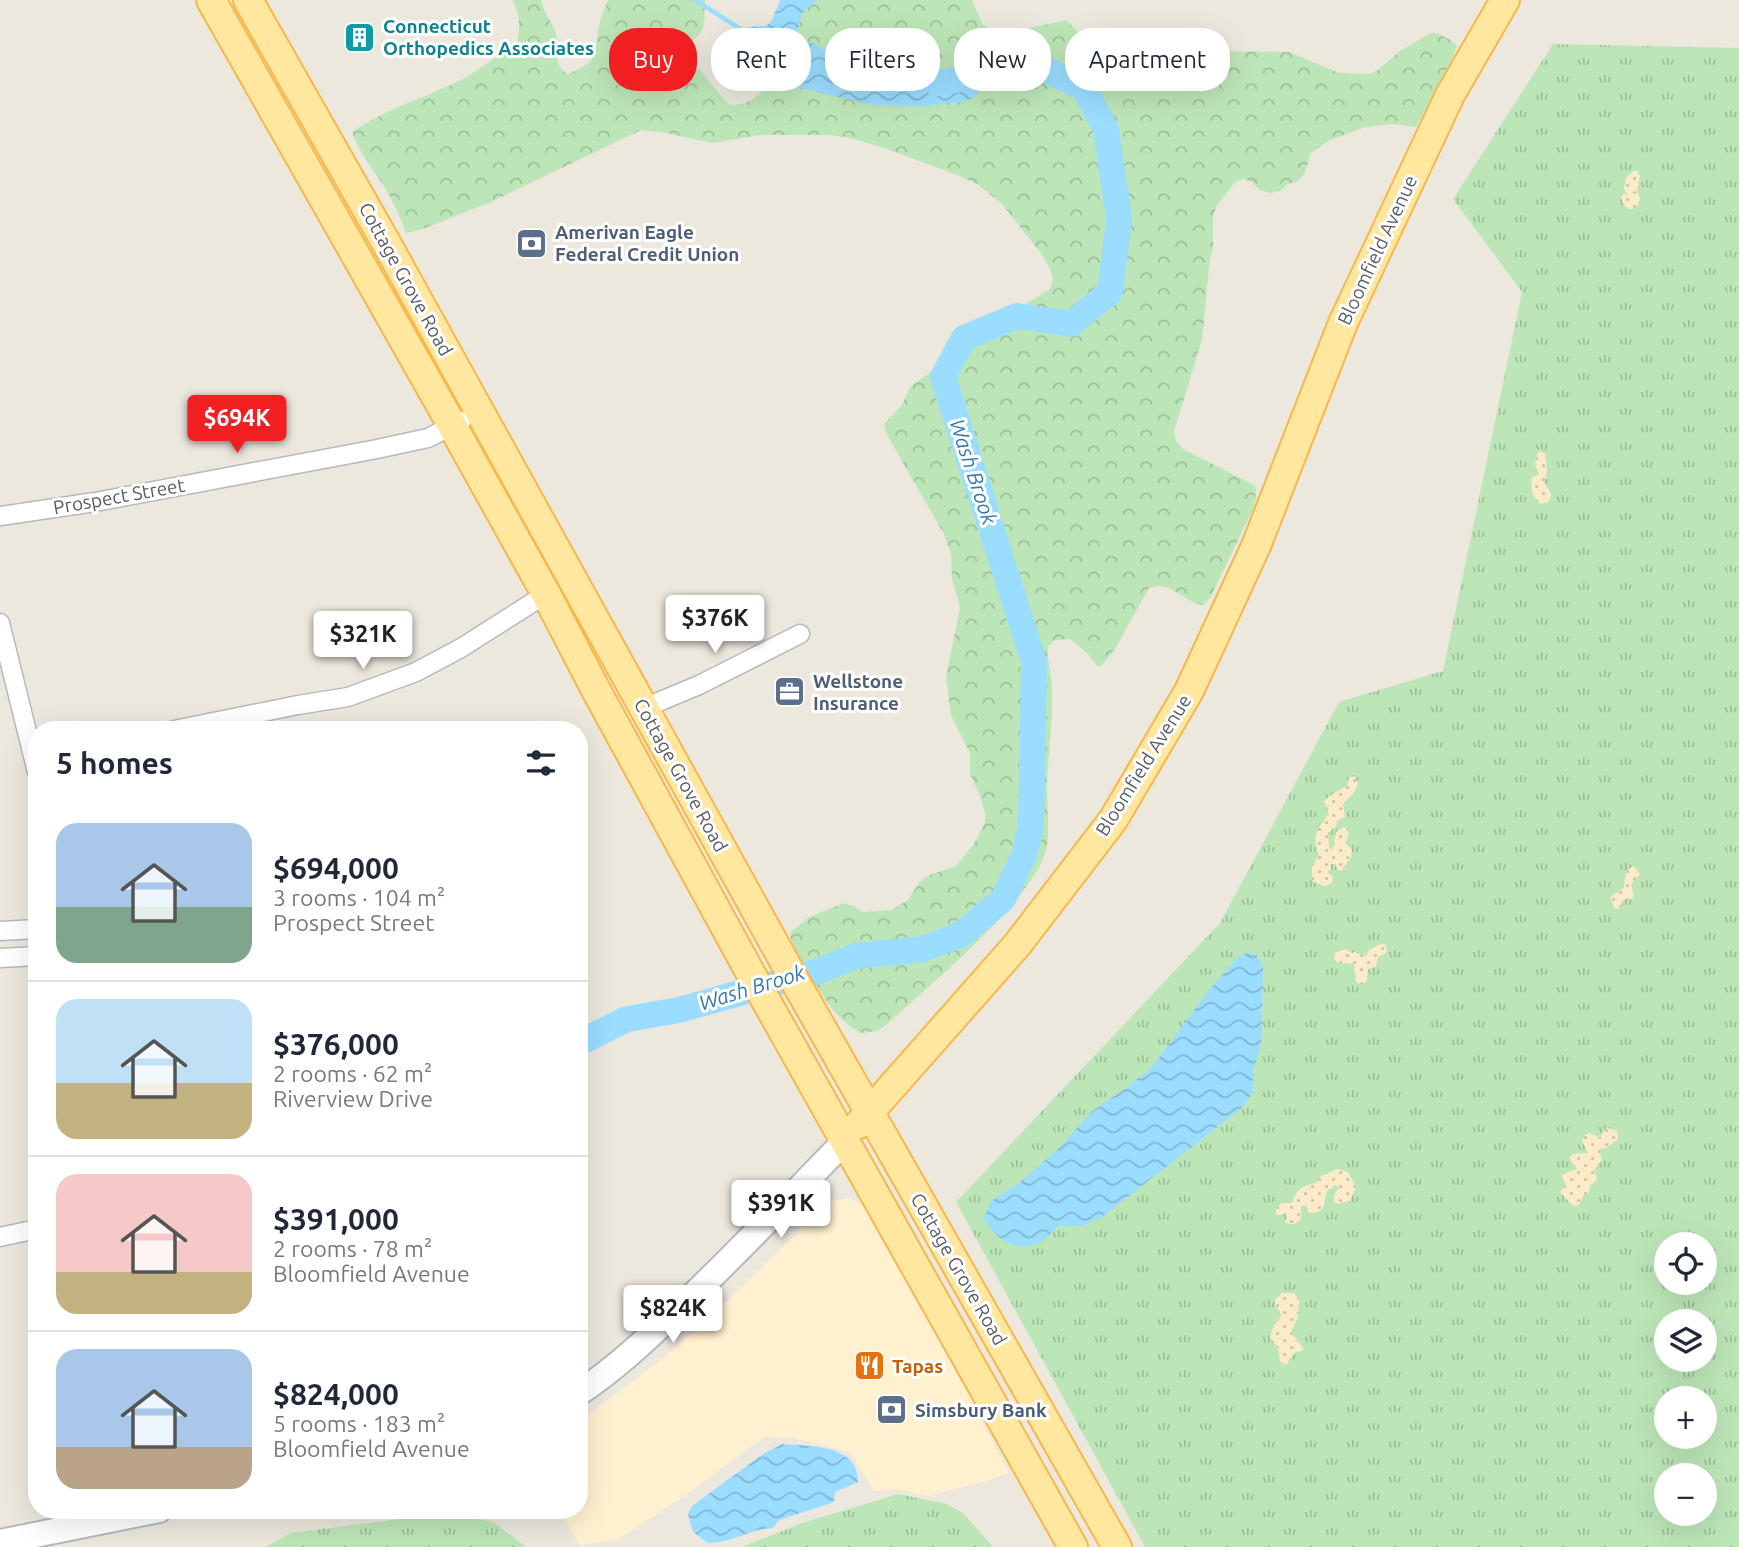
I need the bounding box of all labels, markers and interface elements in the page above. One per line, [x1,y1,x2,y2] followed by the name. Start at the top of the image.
[383,15,594,59] place label: Connecticut Orthopedics Associates
[343,20,377,54] building icon: Connecticut Orthopedics Associates
[609,28,697,91] chip: Buy
[711,28,811,91] chip: Rent
[825,28,940,91] chip: Filters
[954,28,1051,91] chip: New
[1065,28,1230,91] chip: Apartment
[1333,172,1421,328] street label: Bloomfield Avenue
[355,198,457,360] street label: Cottage Grove Road
[555,221,739,265] place label: Amerivan Eagle Federal Credit Union
[515,226,549,260] bank icon: Amerivan Eagle Federal Credit Union
[188,396,286,455] pin: $694K
[203,405,271,430] text: $694K
[946,416,1002,528] water label: Wash Brook
[51,474,187,518] street label: Prospect Street
[666,596,764,655] pin: $376K
[681,605,749,630] text: $376K
[314,612,412,671] pin: $321K
[329,621,397,646] text: $321K
[813,670,903,714] place label: Wellstone Insurance
[773,675,807,709] office icon: Wellstone Insurance
[1091,690,1195,840] street label: Bloomfield Avenue
[630,694,732,856] street label: Cottage Grove Road
[522,744,560,782] icon: filters
[56,746,173,780] text: 5 homes
[112,851,196,935] icon: home
[273,851,399,885] text: $694,000
[273,885,445,910] text: 3 rooms · 104 m²
[273,910,434,935] text: Prospect Street
[696,959,808,1015] water label: Wash Brook
[112,1027,196,1111] icon: home
[273,1027,399,1061] text: $376,000
[273,1061,432,1086] text: 2 rooms · 62 m²
[273,1086,433,1111] text: Riverview Drive
[732,1180,830,1240] pin: $391K
[906,1189,1012,1349] street label: Cottage Grove Road
[747,1190,815,1215] text: $391K
[112,1202,196,1286] icon: home
[273,1202,399,1236] text: $391,000
[1654,1232,1717,1526] map controls
[1654,1232,1717,1295] button: locate
[273,1236,432,1261] text: 2 rooms · 78 m²
[273,1261,470,1286] text: Bloomfield Avenue
[624,1286,722,1345] pin: $824K
[639,1295,707,1320] text: $824K
[1654,1309,1717,1372] button: layers
[852,1349,886,1383] restaurant icon: Tapas
[892,1355,943,1377] place label: Tapas
[112,1377,196,1461] icon: home
[273,1377,399,1411] text: $824,000
[1654,1386,1717,1449] button: +
[875,1393,909,1427] bank icon: Simsbury Bank
[915,1399,1047,1421] place label: Simsbury Bank
[273,1411,445,1436] text: 5 rooms · 183 m²
[273,1436,470,1461] text: Bloomfield Avenue
[1654,1463,1717,1526] button: −

